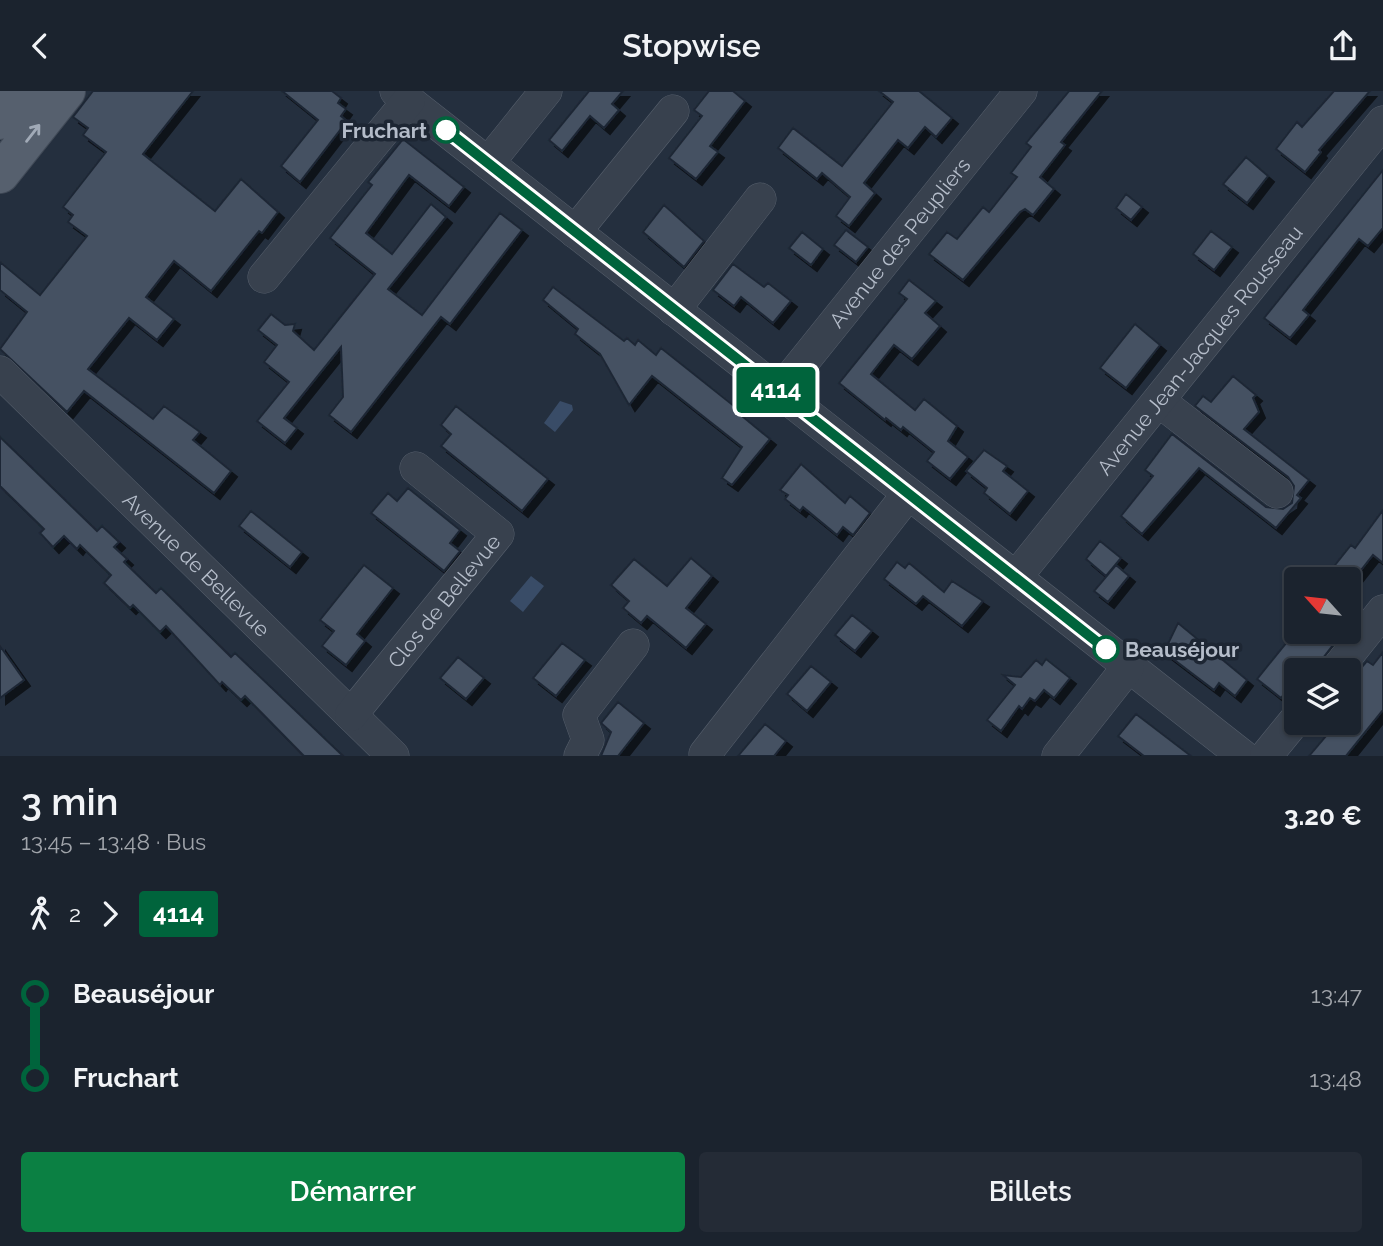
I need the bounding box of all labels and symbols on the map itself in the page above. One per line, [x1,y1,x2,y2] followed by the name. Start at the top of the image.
[433,117,459,143] marker: Fruchart
[342,118,427,143] place label: Fruchart
[25,124,41,142] one-way arrow
[824,152,975,332] street label: Avenue des Peupliers
[1091,220,1307,479] street label: Avenue Jean-Jacques Rousseau
[727,367,825,413] line badge: 4114
[118,487,275,642] street label: Avenue de Bellevue
[382,529,505,673] street label: Clos de Bellevue
[1284,567,1362,644] north arrow
[1093,636,1119,662] marker: Beauséjour
[1125,637,1239,662] place label: Beauséjour

